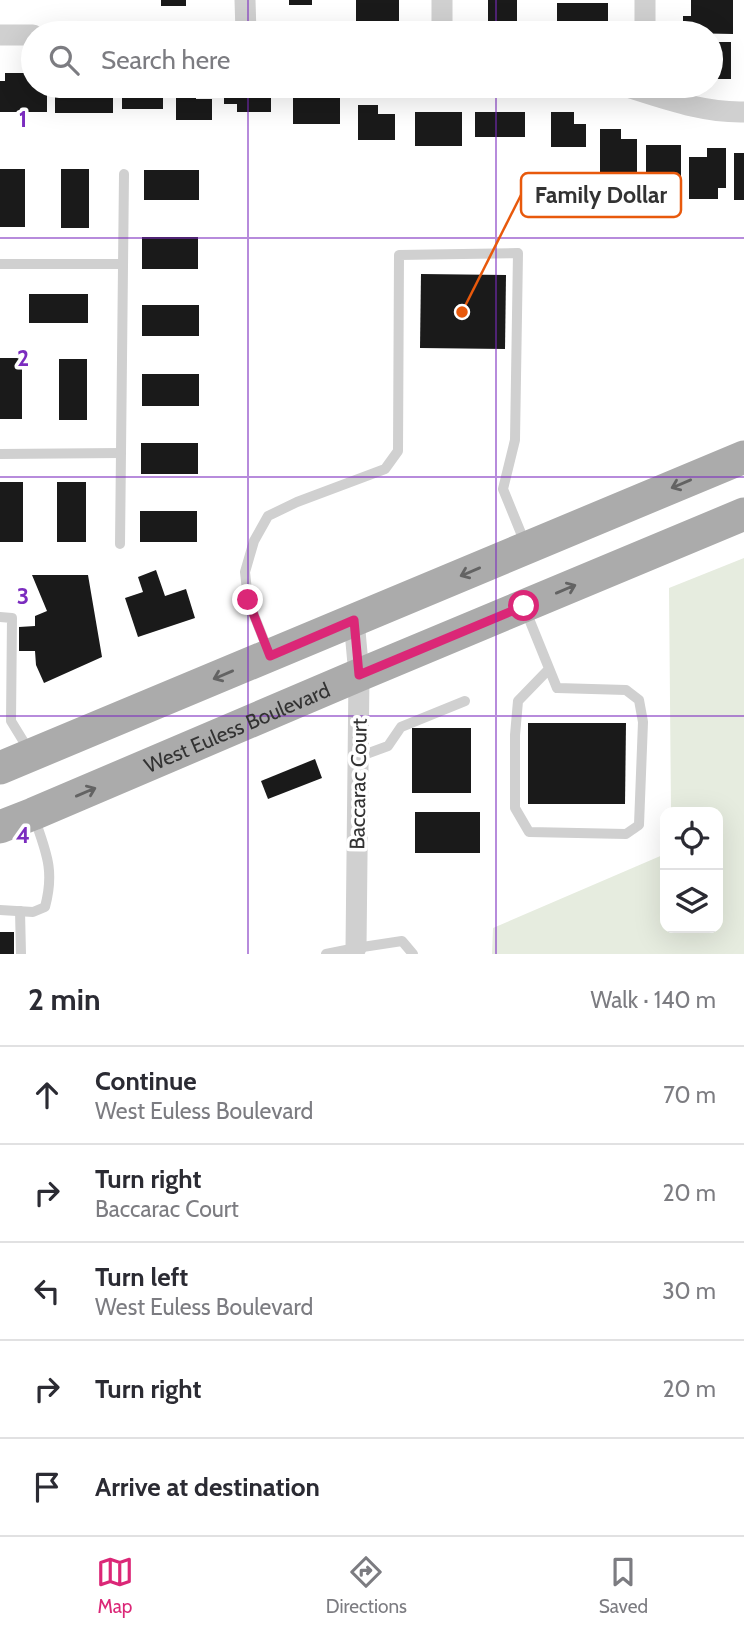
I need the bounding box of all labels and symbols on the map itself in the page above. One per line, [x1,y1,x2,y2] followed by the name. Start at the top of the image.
[19,105,27,133] text: 1
[521,173,681,217] callout: Family Dollar
[535,181,668,209] text: Family Dollar
[17,344,29,372] text: 2
[671,478,692,491] one-way arrow
[459,566,481,579] one-way arrow
[555,581,576,594] one-way arrow
[17,582,29,610] text: 3
[232,584,263,615] route end
[508,590,539,621] route start
[213,669,235,682] one-way arrow
[140,677,333,778] street label: West Euless Boulevard
[344,718,372,850] street label: Baccarac Court
[75,784,96,797] one-way arrow
[16,821,30,849] text: 4

